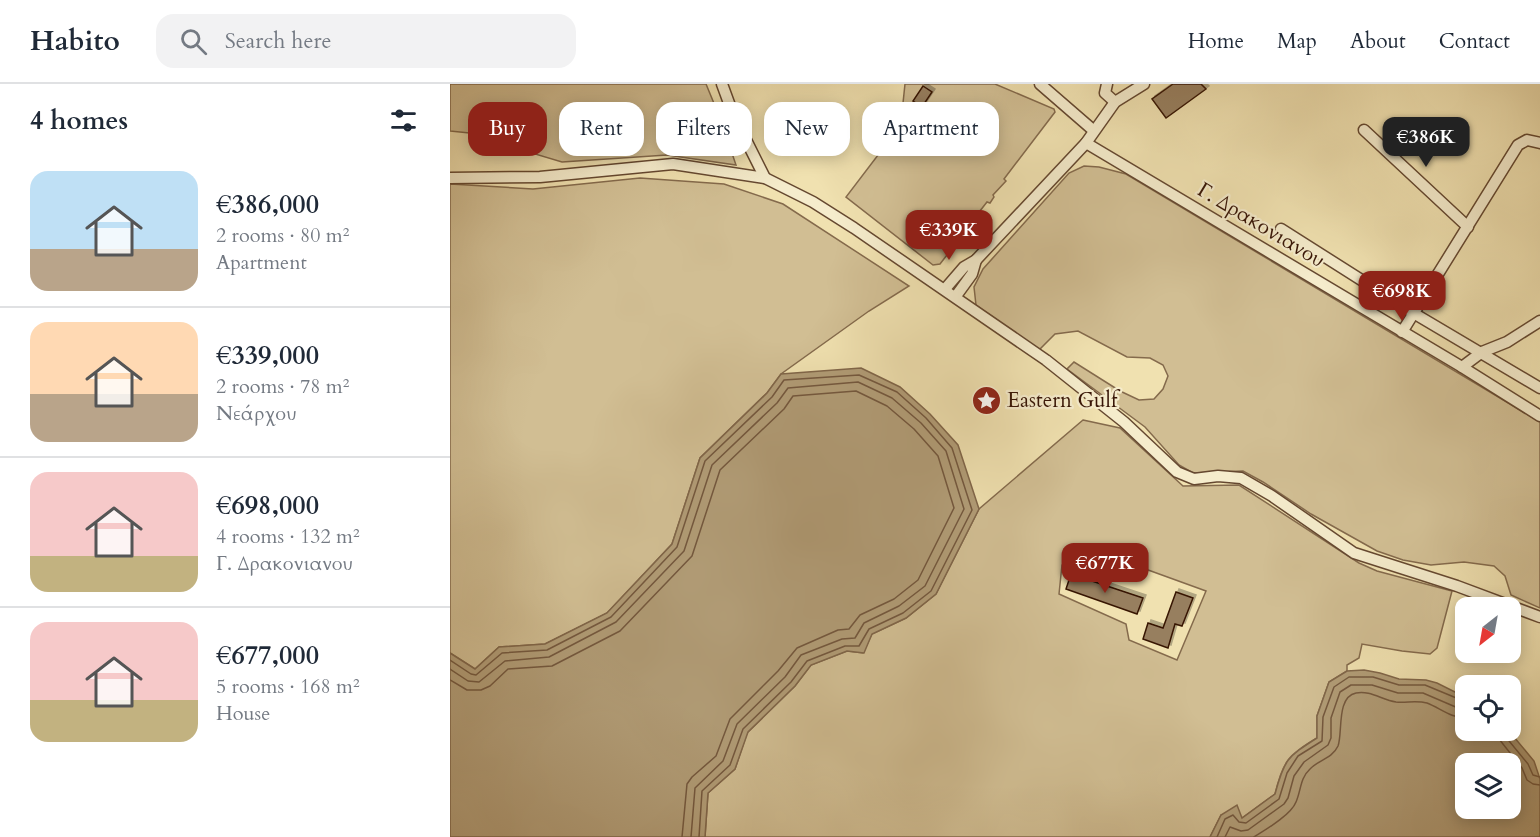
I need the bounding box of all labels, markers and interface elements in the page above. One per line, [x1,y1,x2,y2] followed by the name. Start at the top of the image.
[156,14,576,68] search box
[30,22,120,60] text: Habito
[177,25,210,58] icon: search
[225,26,331,56] text: Search here
[1188,27,1244,56] text: Home
[1277,27,1317,56] text: Map
[1350,27,1406,56] text: About
[1439,27,1510,56] text: Contact
[468,102,547,156] chip: Buy
[559,102,644,156] chip: Rent
[656,102,752,156] chip: Filters
[764,102,850,156] chip: New
[862,102,999,156] chip: Apartment
[30,103,128,138] text: 4 homes
[387,104,420,137] icon: filters
[1384,117,1468,168] pin: €386K
[1397,123,1455,150] text: €386K
[1192,176,1330,274] street label: Γ. Δρακονιανου
[216,187,319,222] text: €386,000
[78,195,150,267] icon: home
[907,210,991,261] pin: €339K
[920,216,978,243] text: €339K
[216,222,349,249] text: 2 rooms · 80 m²
[216,249,307,276] text: Apartment
[1360,271,1444,322] pin: €698K
[1373,277,1431,304] text: €698K
[216,338,319,373] text: €339,000
[78,346,150,418] icon: home
[216,373,349,400] text: 2 rooms · 78 m²
[970,384,1002,416] place icon: Eastern Gulf
[1007,386,1121,415] place label: Eastern Gulf
[216,400,297,427] text: Νεάρχου
[216,488,319,523] text: €698,000
[78,496,150,568] icon: home
[216,523,360,550] text: 4 rooms · 132 m²
[1063,543,1147,594] pin: €677K
[1076,549,1134,576] text: €677K
[216,550,353,577] text: Γ. Δρακονιανου
[1455,597,1521,663] north arrow
[1455,597,1521,819] map controls
[216,638,319,673] text: €677,000
[78,646,150,718] icon: home
[216,673,360,700] text: 5 rooms · 168 m²
[1455,675,1521,741] button: locate
[216,700,270,727] text: House
[1455,753,1521,819] button: layers

